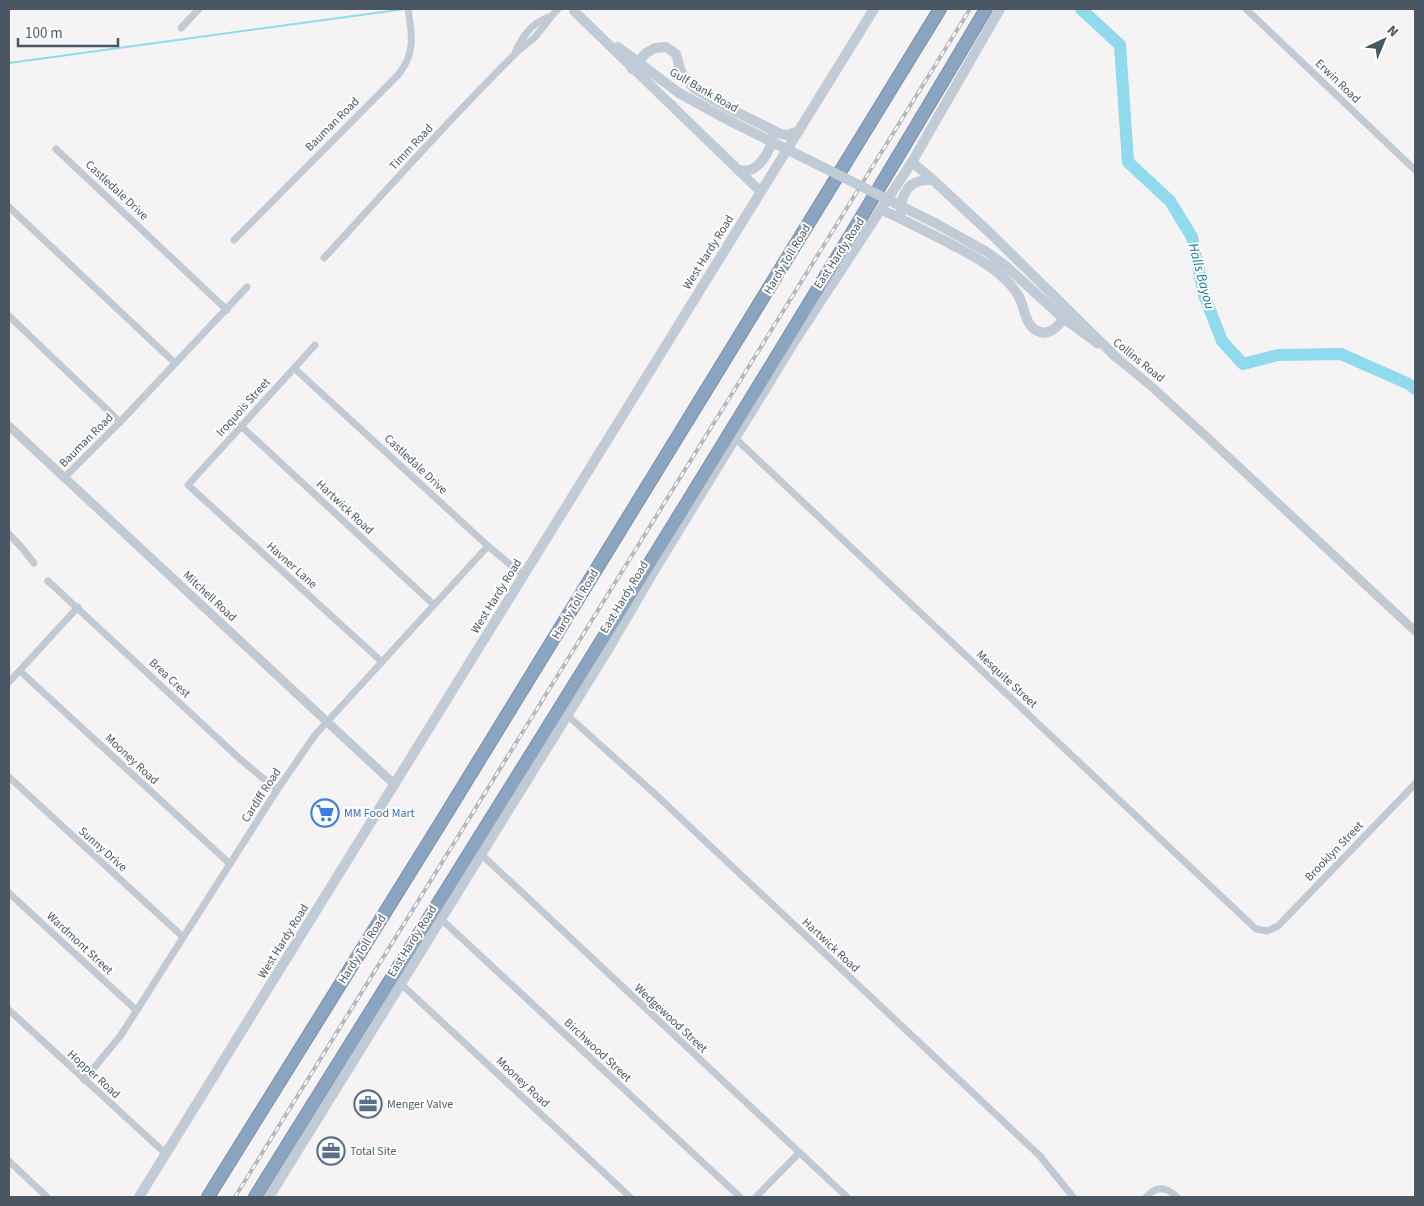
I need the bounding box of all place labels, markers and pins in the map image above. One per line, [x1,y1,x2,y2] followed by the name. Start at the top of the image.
[310,798,340,828] supermarket icon: MM Food Mart
[344,805,415,822] place label: MM Food Mart
[353,1089,383,1119] office icon: Menger Valve
[387,1096,453,1113] place label: Menger Valve
[316,1136,346,1166] office icon: Total Site
[350,1143,396,1160] place label: Total Site

